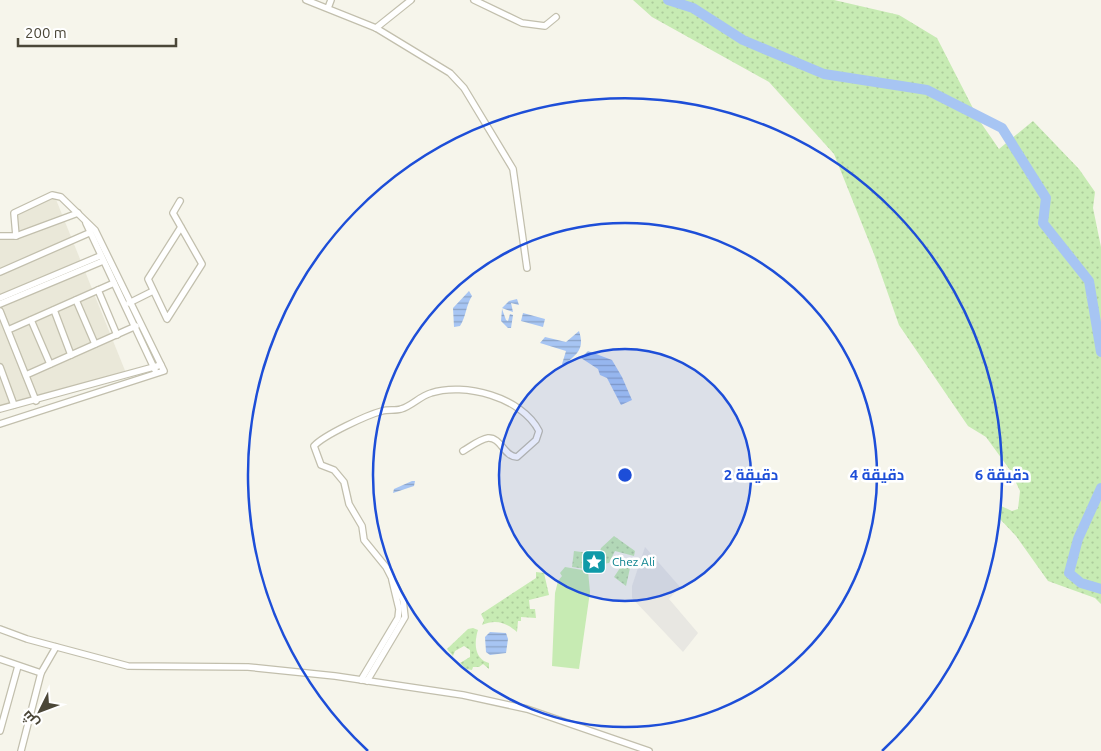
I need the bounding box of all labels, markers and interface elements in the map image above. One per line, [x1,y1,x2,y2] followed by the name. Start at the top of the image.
[18,15,175,47] scale bar
[25,24,67,41] text: 200 m
[616,466,634,484] centre of rings
[724,466,778,483] text: 2 دقيقة
[850,466,904,483] text: 4 دقيقة
[975,466,1029,483] text: 6 دقيقة
[581,549,607,575] place icon: Chez Ali
[612,555,655,568] place label: Chez Ali
[15,686,65,736] north arrow
[18,707,43,732] text: ش

